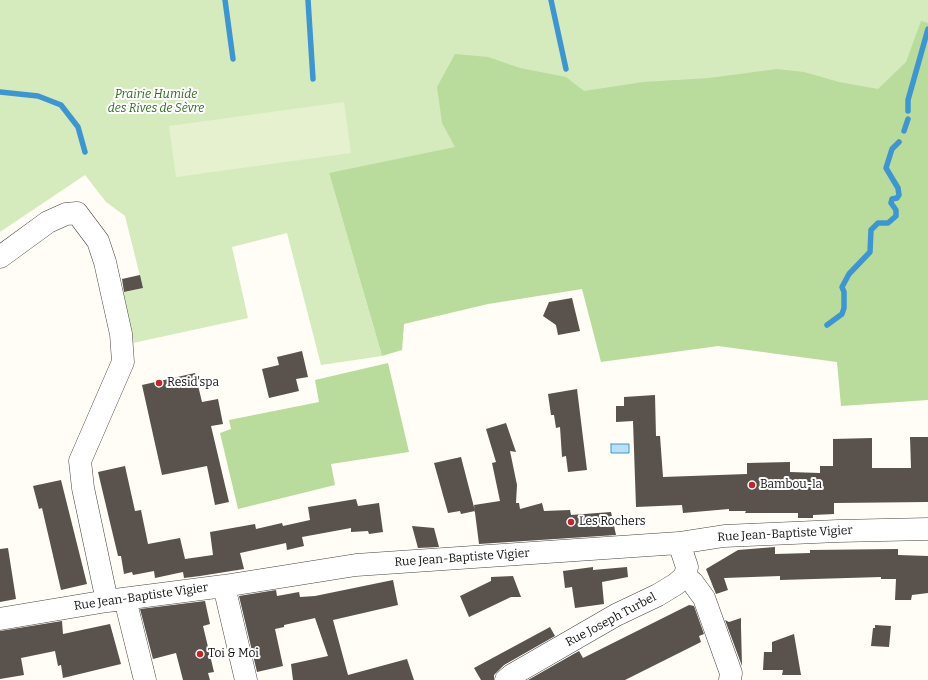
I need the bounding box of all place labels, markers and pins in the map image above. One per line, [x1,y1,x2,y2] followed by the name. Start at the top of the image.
[167,376,219,390] place label: Resid'spa
[154,378,164,388] marker: Resid'spa
[760,478,822,492] place label: Bambou-la
[747,480,757,490] marker: Bambou-la
[579,515,646,529] place label: Les Rochers
[566,517,576,527] marker: Les Rochers
[208,647,259,661] place label: Toi & Moi
[195,649,205,659] marker: Toi & Moi

